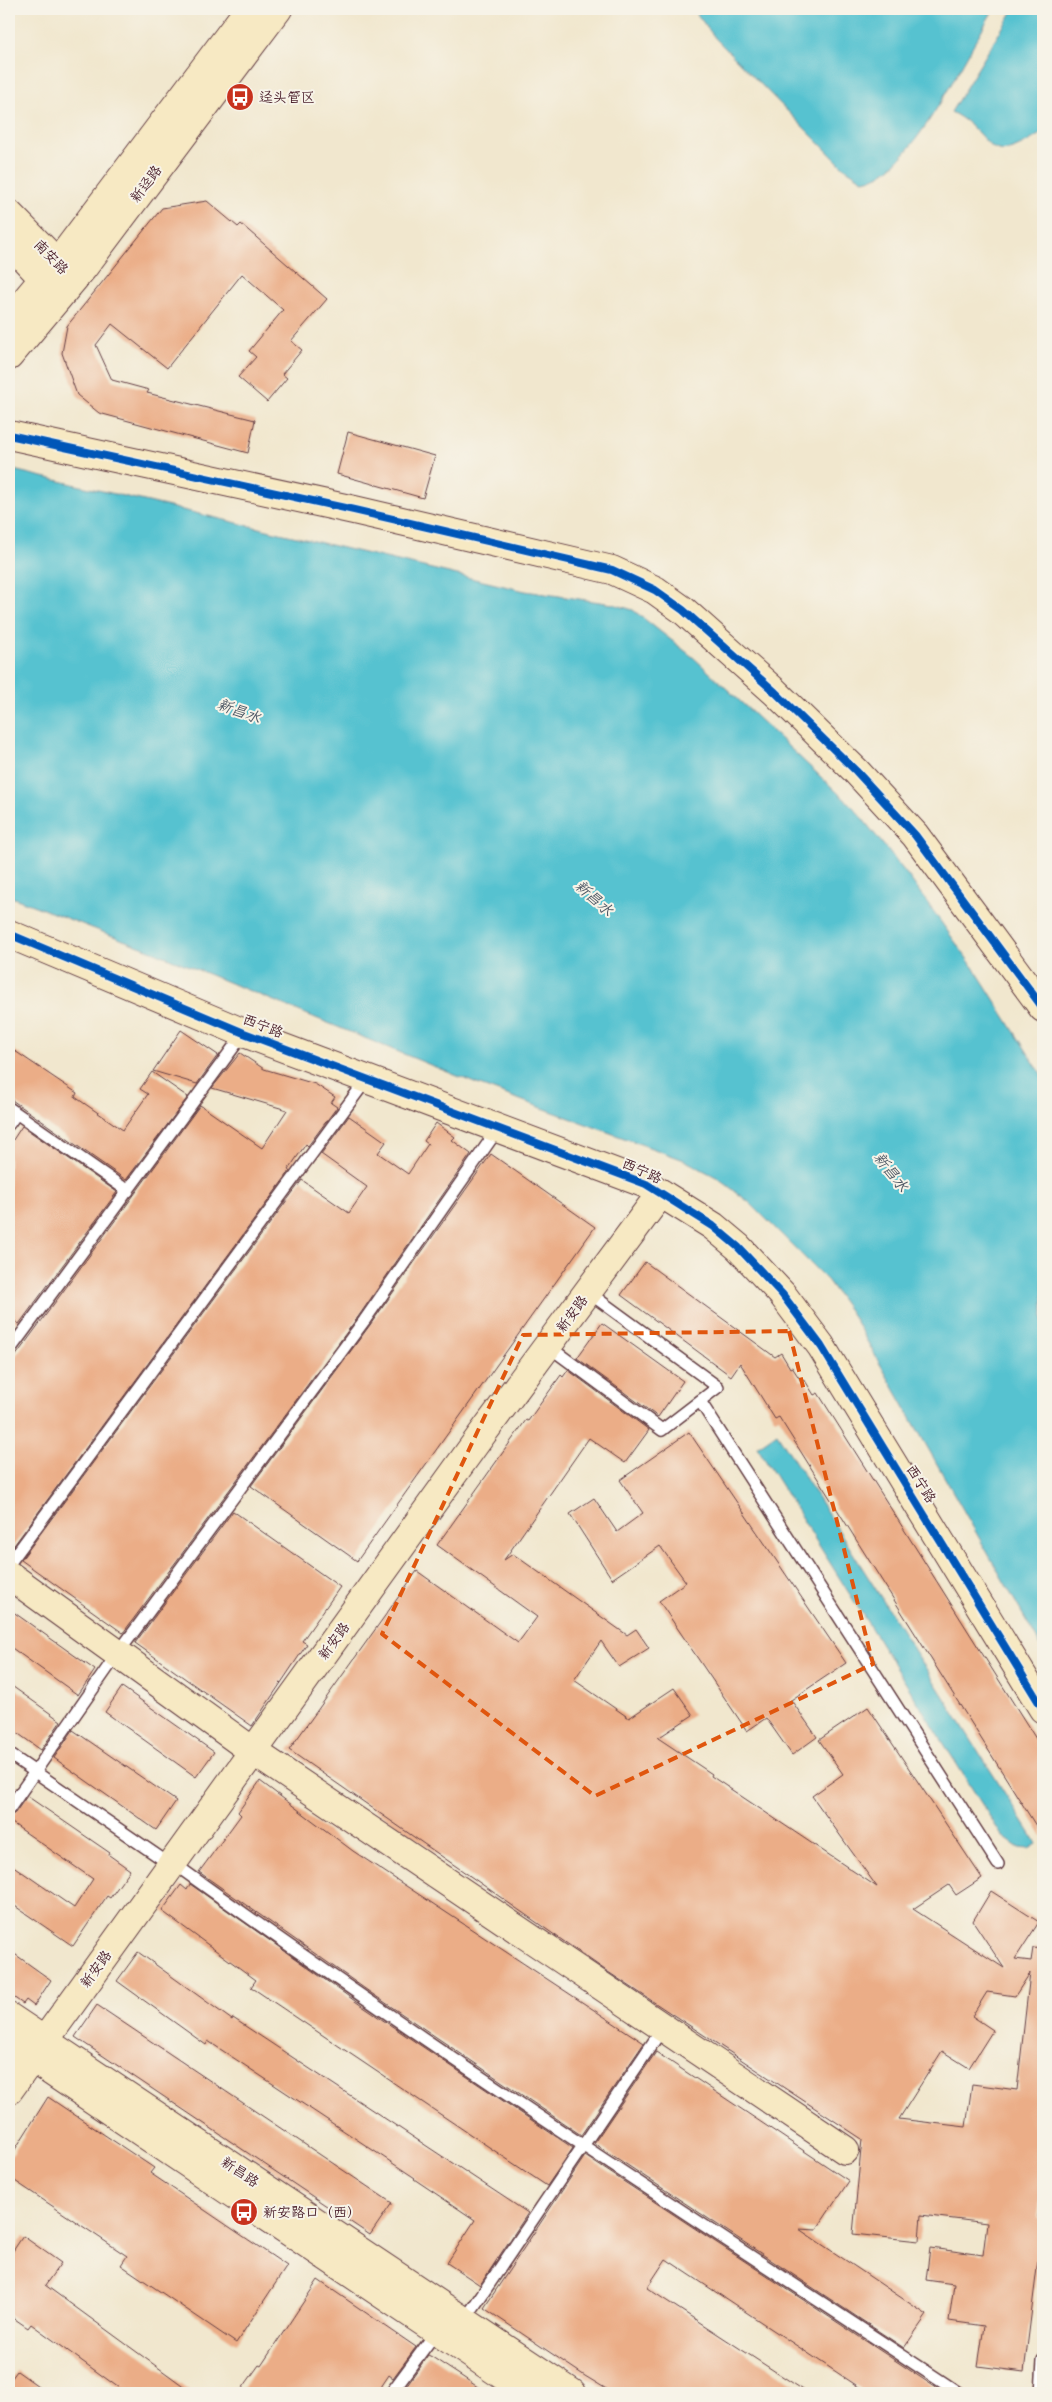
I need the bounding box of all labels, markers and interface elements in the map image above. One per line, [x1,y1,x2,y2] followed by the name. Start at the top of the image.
[225,82,255,112] bus stop icon: 迳头管区
[259,89,315,106] place label: 迳头管区
[127,162,165,206] street label: 新迳路
[30,236,72,278] street label: 南安路
[215,695,264,727] water label: 新昌水
[571,876,617,920] water label: 新昌水
[240,1011,286,1041] street label: 西宁路
[870,1149,913,1196] water label: 新昌水
[619,1155,665,1187] street label: 西宁路
[553,1292,591,1336] street label: 新安路
[903,1462,939,1506] street label: 西宁路
[315,1619,353,1663] street label: 新安路
[77,1947,115,1991] street label: 新安路
[218,2153,262,2191] street label: 新昌路
[229,2197,259,2227] bus stop icon: 新安路口（西）
[263,2204,361,2221] place label: 新安路口（西）

